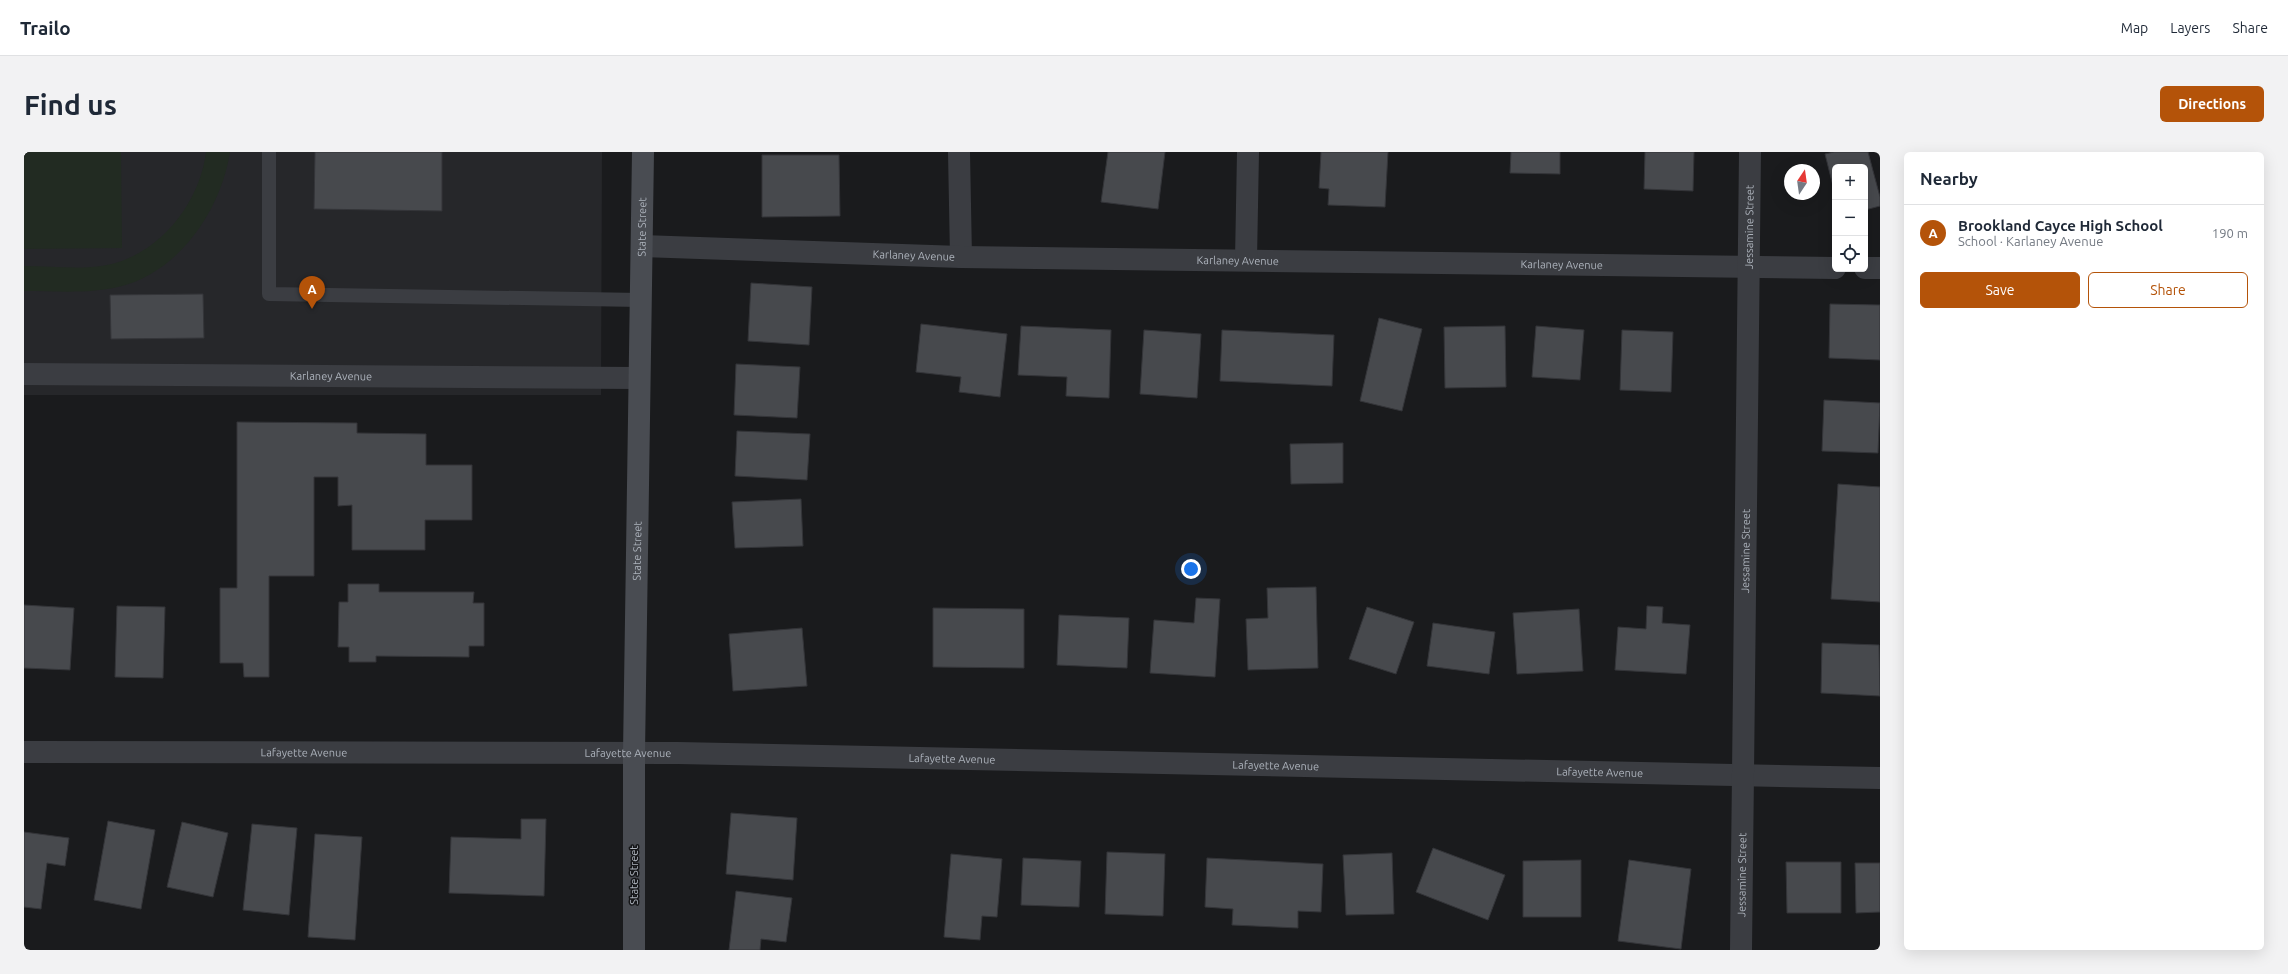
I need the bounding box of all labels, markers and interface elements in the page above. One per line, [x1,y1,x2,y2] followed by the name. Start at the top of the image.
[20,17,71,39] text: Trailo
[2121,20,2148,36] text: Map
[2170,20,2210,36] text: Layers
[2232,20,2268,36] text: Share
[2160,86,2264,122] button: Directions
[24,89,117,120] text: Find us
[1784,164,1820,200] north arrow
[1832,164,1868,272] map controls
[1832,164,1868,200] button: +
[1920,169,1978,188] text: Nearby
[1743,184,1756,269] street label: Jessamine Street
[635,197,648,257] street label: State Street
[1832,200,1868,236] button: −
[1958,217,2163,234] text: Brookland Cayce High School
[1928,226,1938,240] text: A
[2212,226,2248,240] text: 190 m
[1958,234,2103,248] text: School · Karlaney Avenue
[1832,236,1868,272] button: locate
[872,248,955,263] street label: Karlaney Avenue
[1197,254,1279,267] street label: Karlaney Avenue
[1520,258,1603,271] street label: Karlaney Avenue
[1920,272,2080,308] button: Save
[2088,272,2248,308] button: Share
[299,276,325,309] pin: A
[290,370,372,382] street label: Karlaney Avenue
[1739,508,1752,593] street label: Jessamine Street
[631,521,643,581] street label: State Street
[1181,559,1201,579] your location
[261,746,347,758] street label: Lafayette Avenue
[585,747,671,759] street label: Lafayette Avenue
[908,752,995,766] street label: Lafayette Avenue
[1232,759,1319,772] street label: Lafayette Avenue
[1556,765,1643,779] street label: Lafayette Avenue
[1735,832,1748,917] street label: Jessamine Street
[628,845,640,905] street label: State Street

